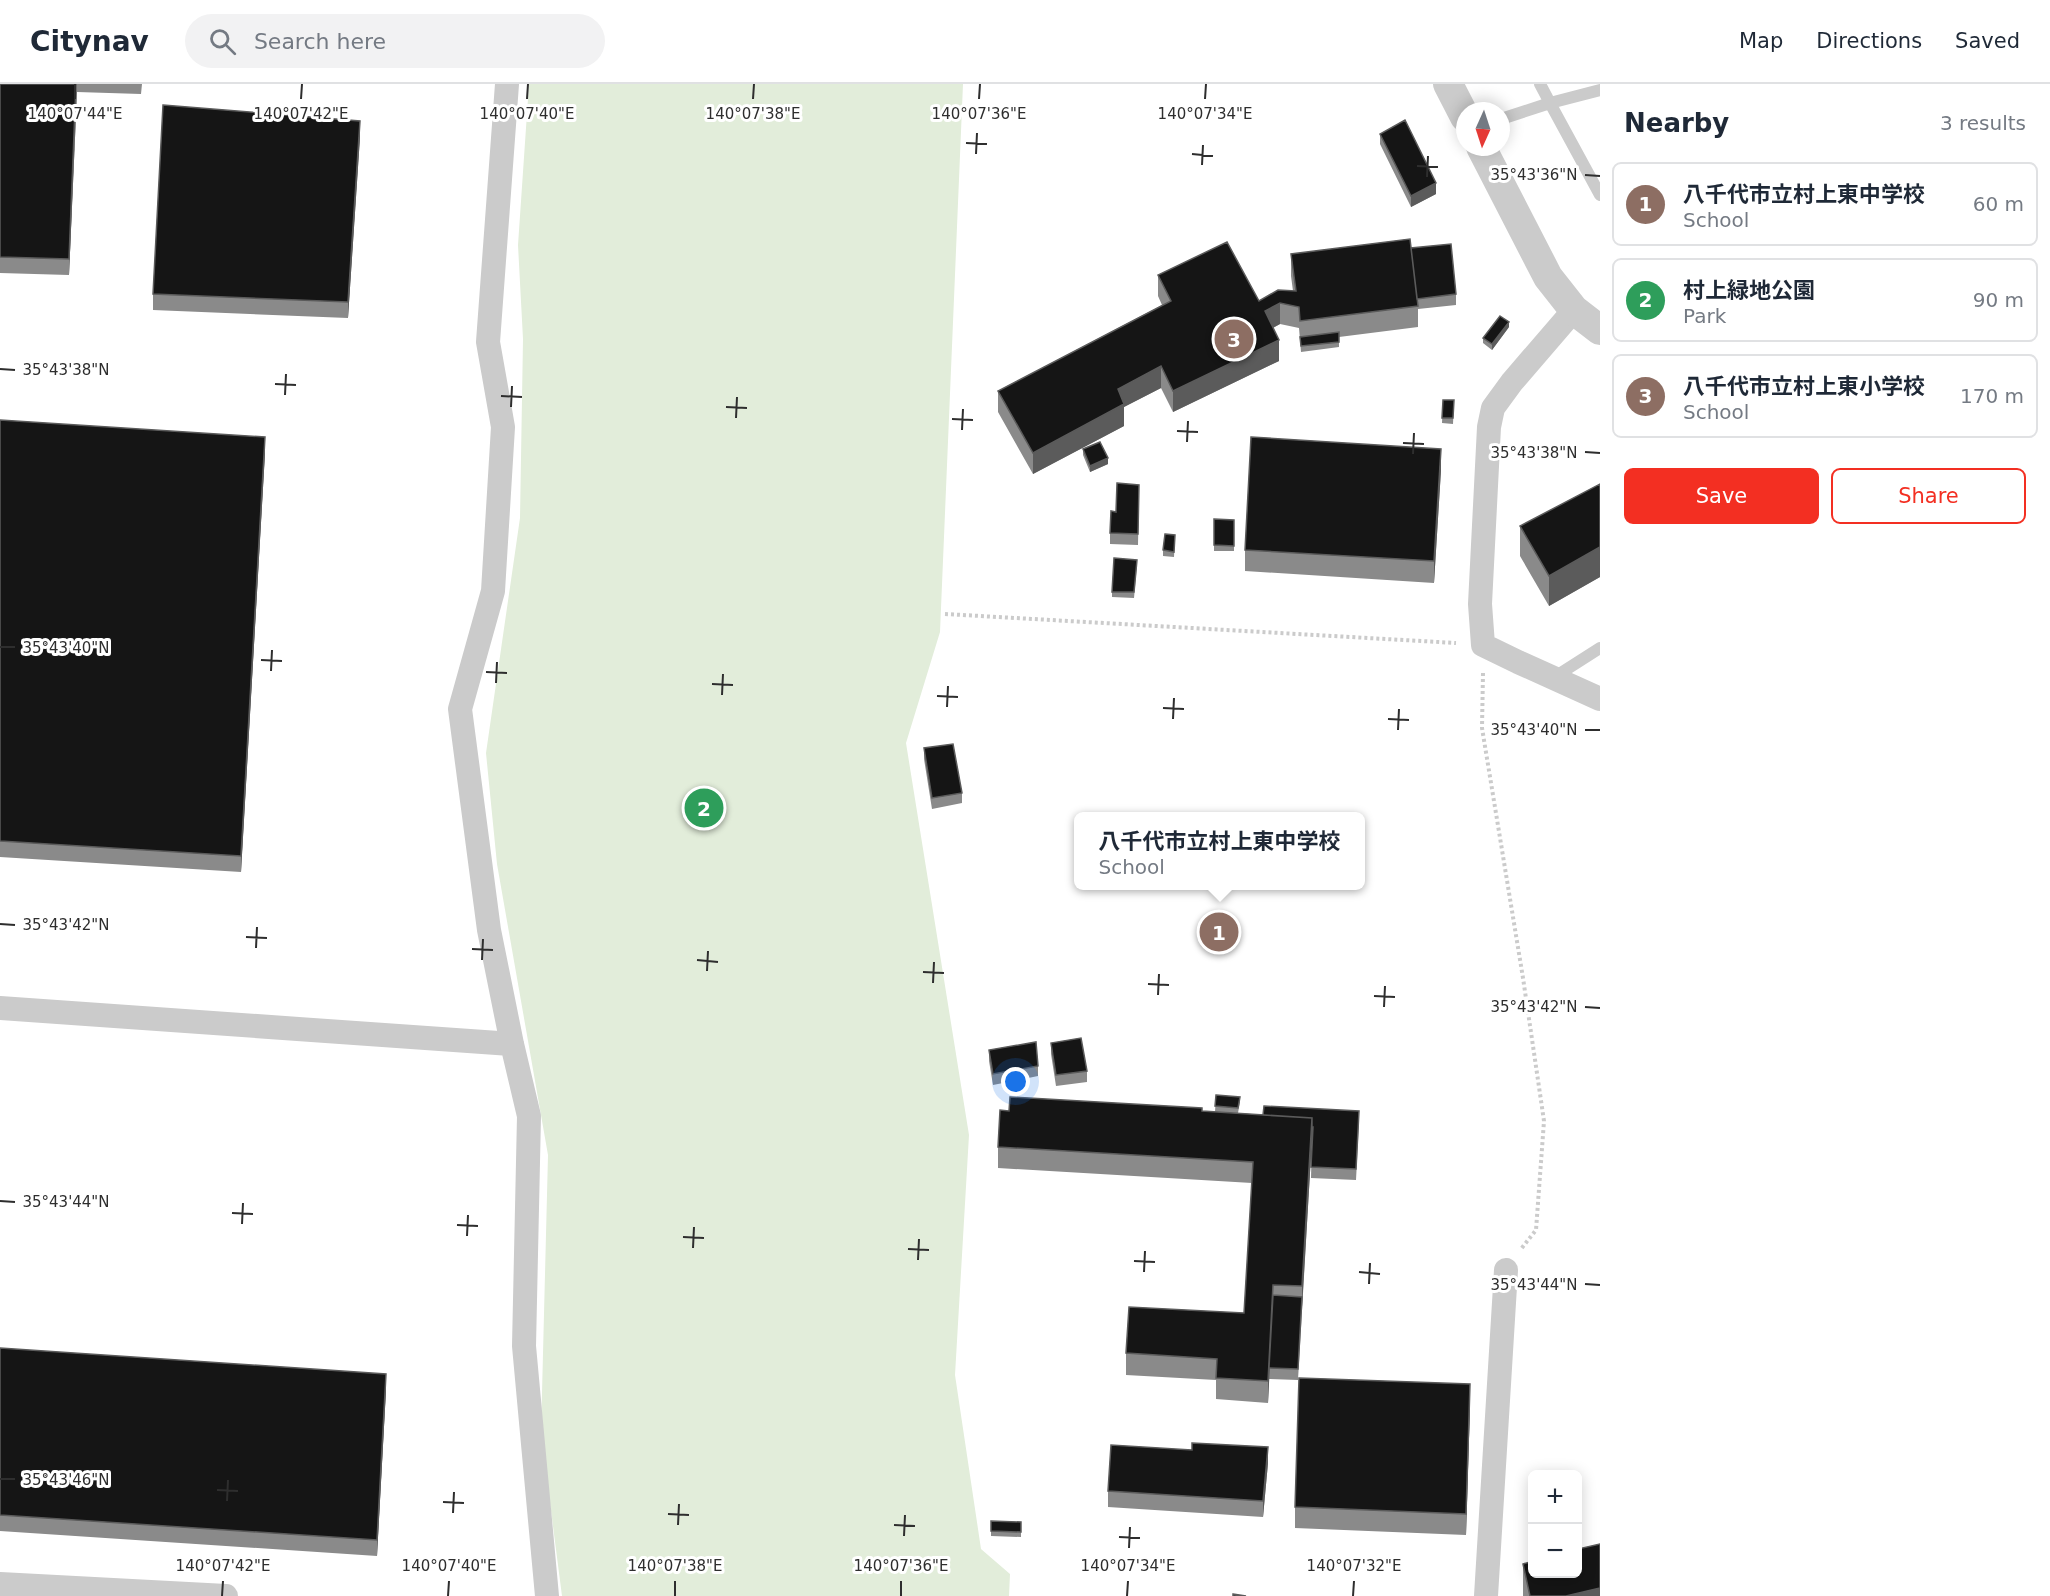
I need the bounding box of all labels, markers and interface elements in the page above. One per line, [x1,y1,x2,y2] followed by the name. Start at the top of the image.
[185,14,605,68] search box
[30,25,149,58] text: Citynav
[206,25,239,58] icon: search
[254,29,386,54] text: Search here
[1739,29,1783,53] text: Map
[1816,29,1922,53] text: Directions
[1955,29,2020,53] text: Saved
[1456,102,1510,156] north arrow
[28,105,122,123] text: 140°07'44"E
[254,105,348,123] text: 140°07'42"E
[480,105,574,123] text: 140°07'40"E
[706,105,800,123] text: 140°07'38"E
[932,105,1026,123] text: 140°07'36"E
[1158,105,1252,123] text: 140°07'34"E
[1624,108,1729,138] text: Nearby
[1940,111,2026,135] text: 3 results
[1490,166,1578,184] text: 35°43'36"N
[1683,182,1925,207] text: 八千代市立村上東中学校
[1639,192,1652,216] text: 1
[1973,192,2024,216] text: 60 m
[1683,208,1749,232] text: School
[1683,278,1815,303] text: 村上緑地公園
[1639,288,1652,312] text: 2
[1973,288,2024,312] text: 90 m
[1683,304,1726,328] text: Park
[1214,316,1254,362] pin: 3
[22,361,110,379] text: 35°43'38"N
[1683,374,1925,399] text: 八千代市立村上東小学校
[1639,384,1652,408] text: 3
[1960,384,2024,408] text: 170 m
[1683,400,1749,424] text: School
[1490,444,1578,462] text: 35°43'38"N
[1624,468,1819,524] button: Save
[1831,468,2026,524] button: Share
[22,639,110,657] text: 35°43'40"N
[1490,721,1578,739] text: 35°43'40"N
[684,786,724,830] pin: 2
[1074,812,1365,890] popup
[1098,829,1341,854] text: 八千代市立村上東中学校
[1098,855,1165,879] text: School
[1200,910,1238,954] pin: 1
[22,916,110,934] text: 35°43'42"N
[1490,998,1578,1016] text: 35°43'42"N
[1001,1067,1030,1096] your location
[22,1193,110,1211] text: 35°43'44"N
[1490,1276,1578,1294] text: 35°43'44"N
[1528,1470,1582,1578] map controls
[1528,1470,1582,1524] button: +
[22,1471,110,1489] text: 35°43'46"N
[1528,1524,1582,1578] button: −
[176,1557,270,1575] text: 140°07'42"E
[402,1557,496,1575] text: 140°07'40"E
[628,1557,722,1575] text: 140°07'38"E
[854,1557,948,1575] text: 140°07'36"E
[1081,1557,1175,1575] text: 140°07'34"E
[1307,1557,1401,1575] text: 140°07'32"E

